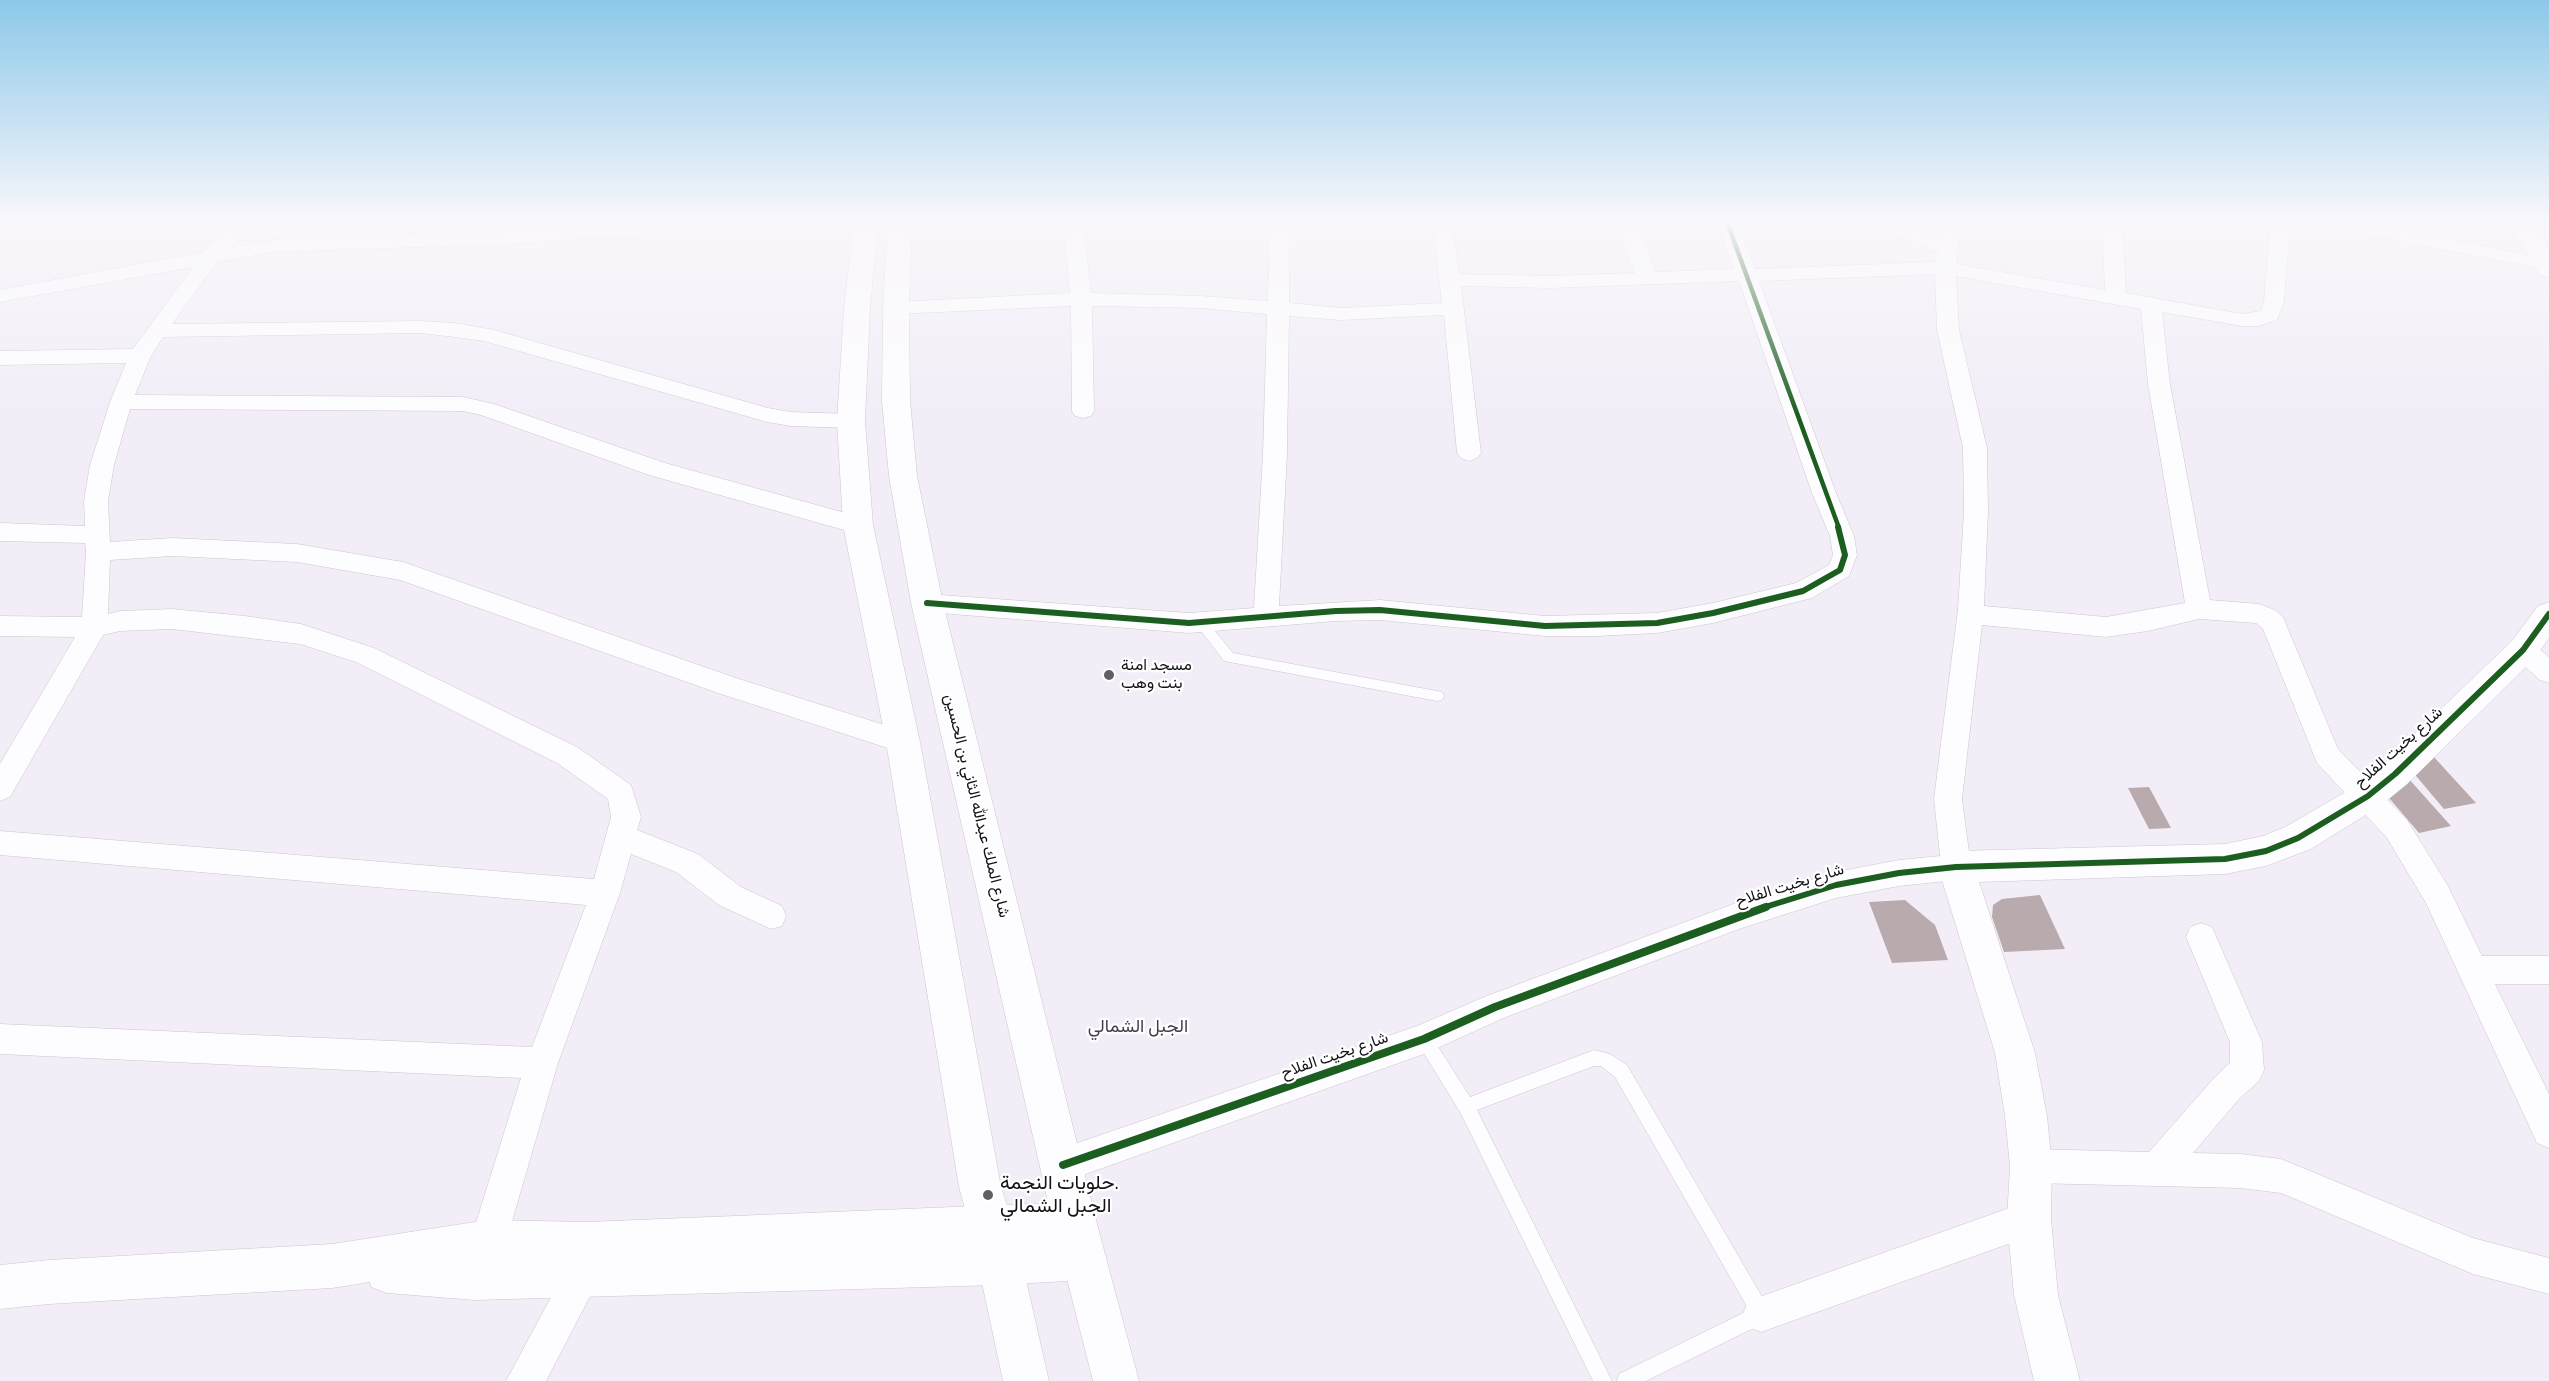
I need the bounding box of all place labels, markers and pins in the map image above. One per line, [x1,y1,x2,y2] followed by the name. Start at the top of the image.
[1121,656,1192,694] place label: مسجد امنة بنت وهب
[1102,668,1116,682] marker: مسجد امنة بنت وهب
[1000,1172,1119,1219] place label: حلويات النجمة. الجبل الشمالي
[981,1188,995,1202] marker: حلويات النجمة. الجبل الشمالي

